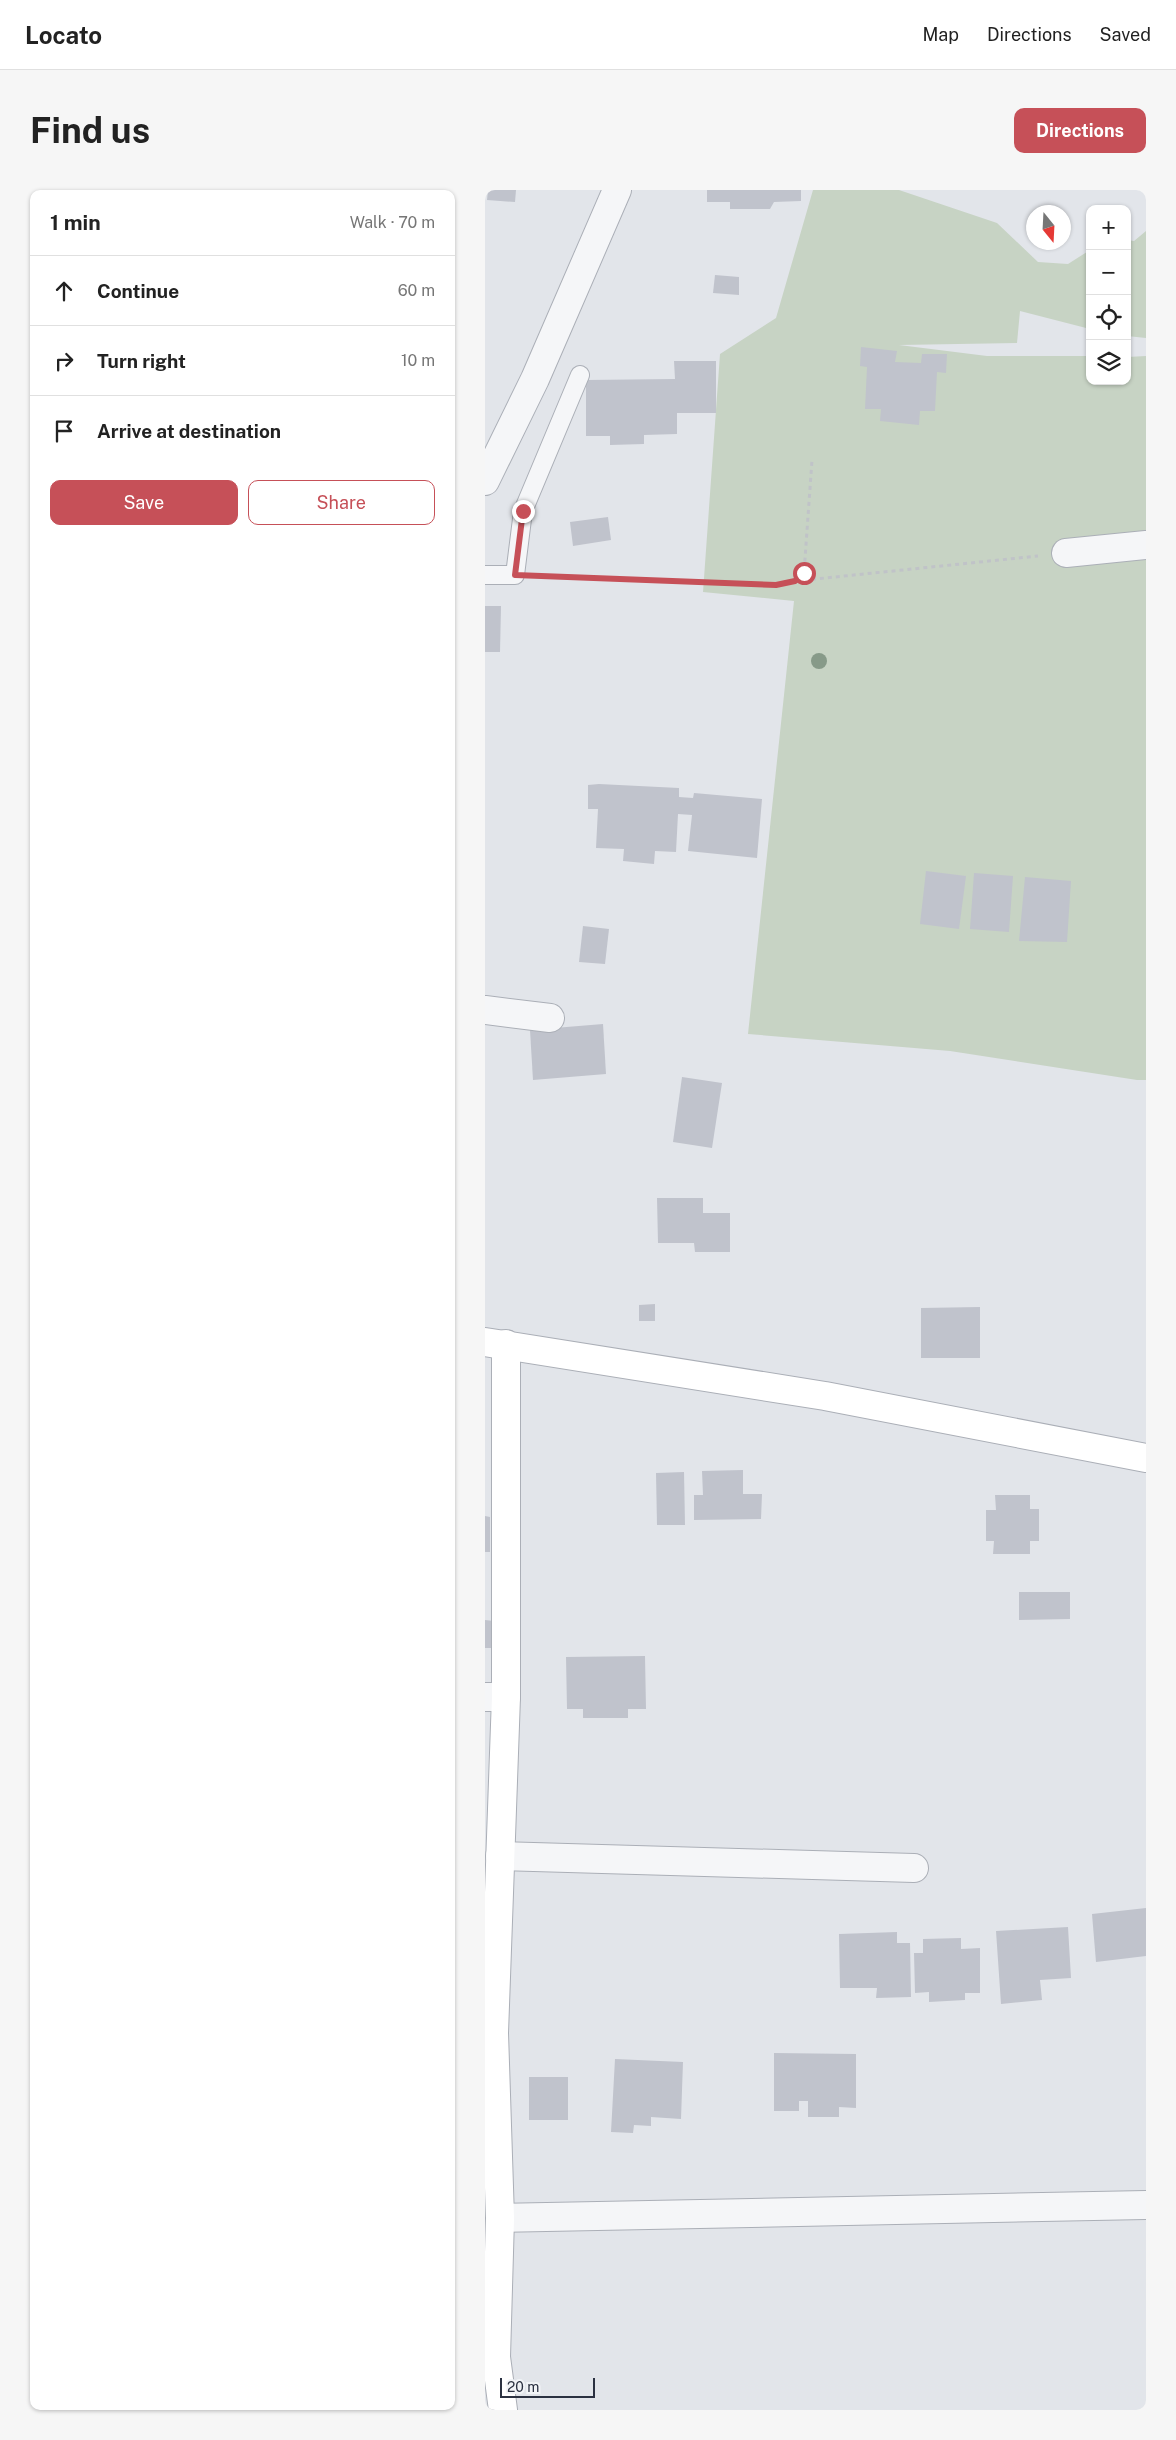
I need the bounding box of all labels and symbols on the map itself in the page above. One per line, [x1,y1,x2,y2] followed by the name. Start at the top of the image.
[1026,205,1071,250] north arrow
[512,500,535,523] route end
[793,562,816,585] route start
[500,2375,595,2398] scale bar

